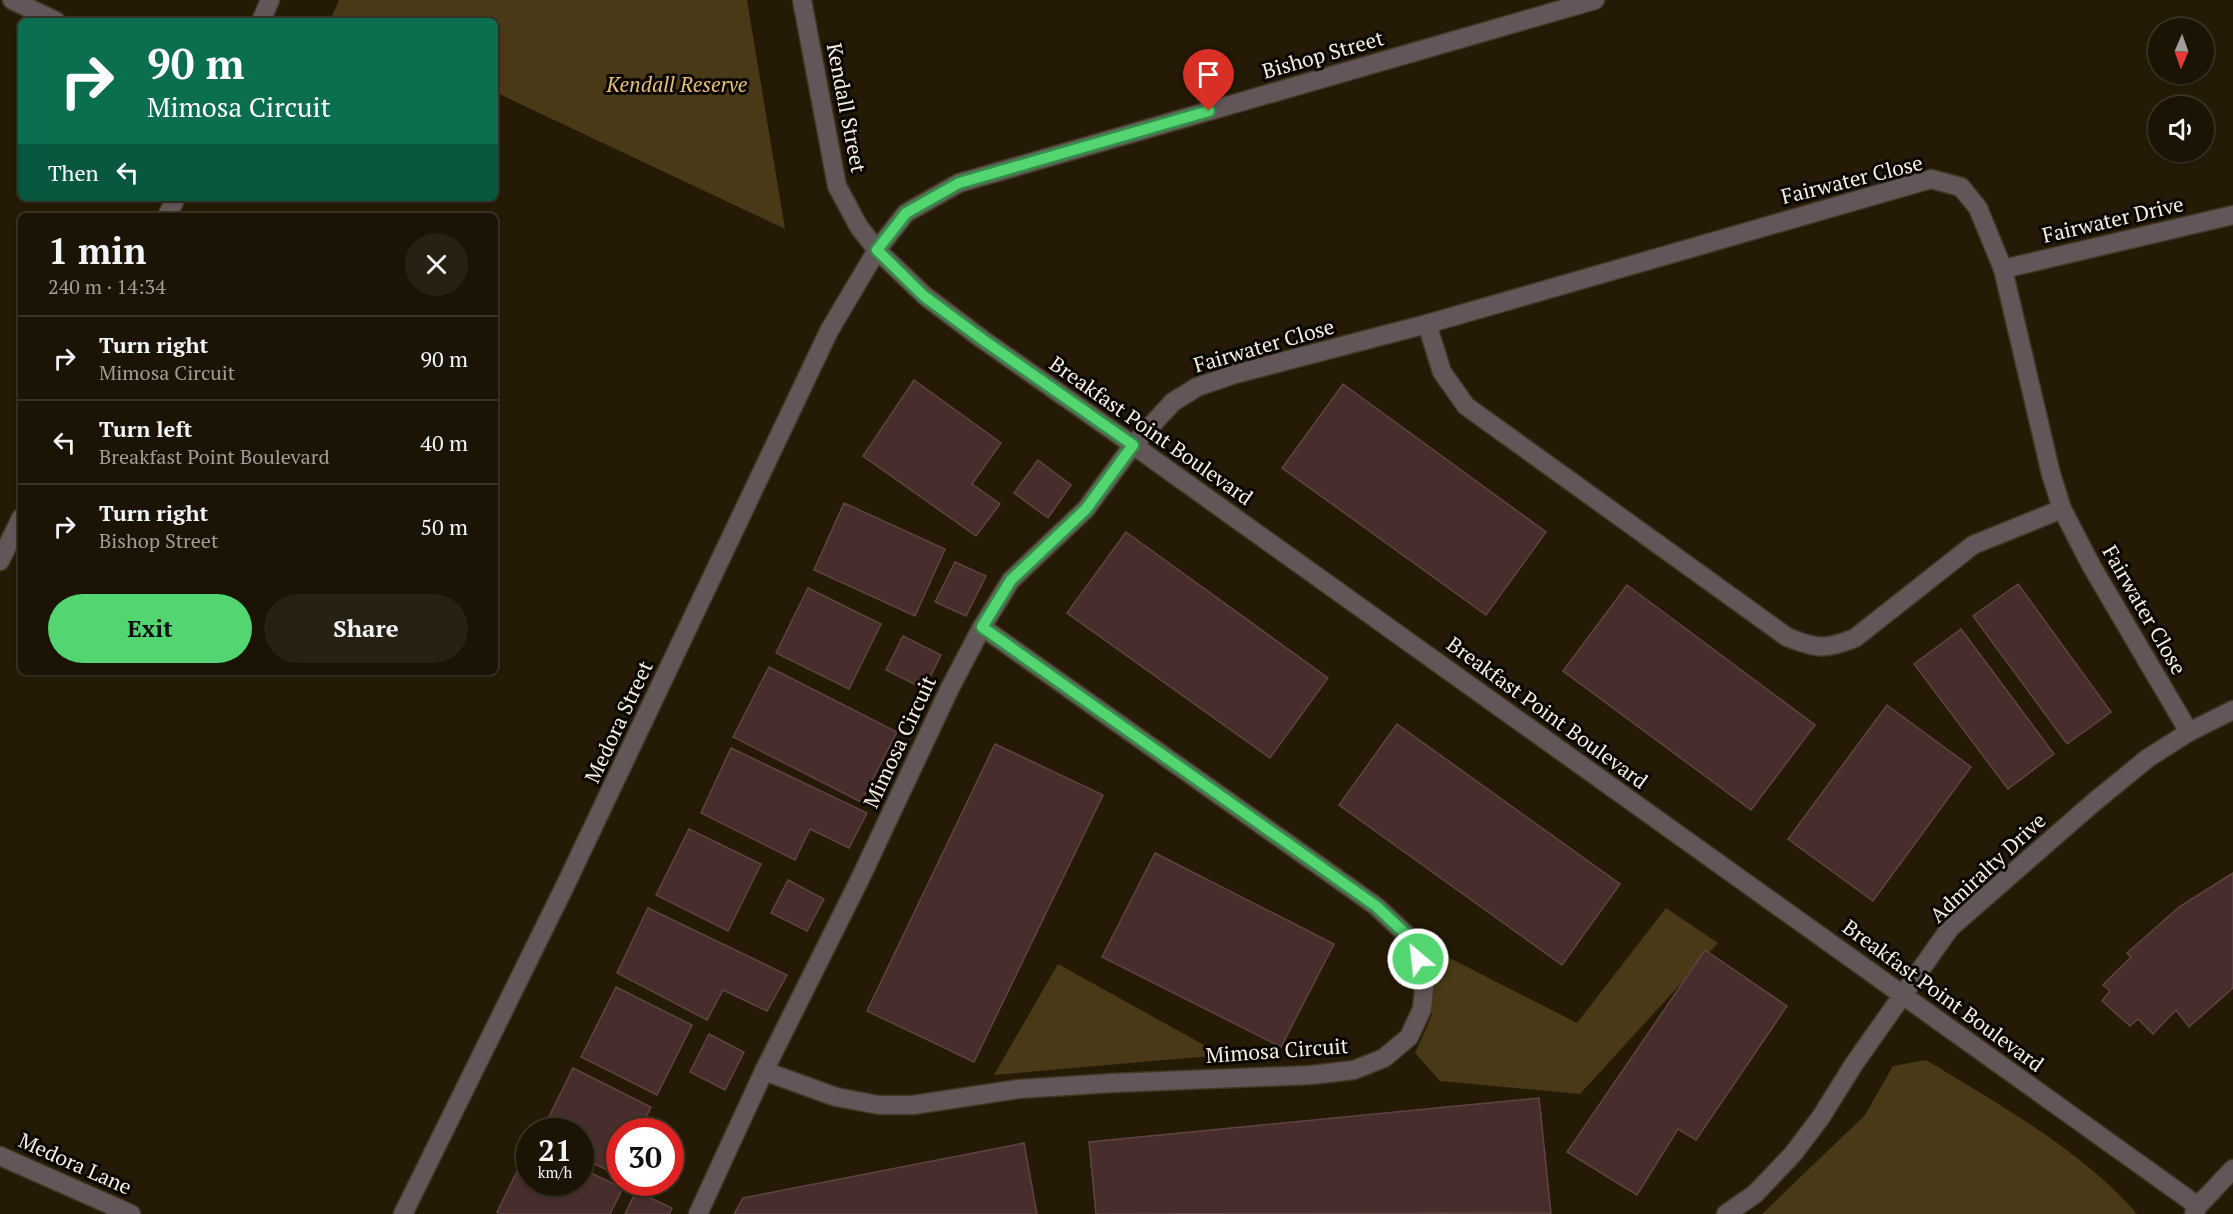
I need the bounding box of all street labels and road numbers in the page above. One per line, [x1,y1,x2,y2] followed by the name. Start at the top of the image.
[1259,23,1387,85] street label: Bishop Street
[821,41,873,175] street label: Kendall Street
[1778,148,1926,210] street label: Fairwater Close
[2039,189,2186,249] street label: Fairwater Drive
[1190,312,1337,379] street label: Fairwater Close
[1044,349,1259,511] street label: Breakfast Point Boulevard
[2096,540,2193,679] street label: Fairwater Close
[1441,630,1654,795] street label: Breakfast Point Boulevard
[578,656,659,787] street label: Medora Street
[856,671,942,812] street label: Mimosa Circuit
[1923,806,2051,928] street label: Admiralty Drive
[1837,913,2050,1078] street label: Breakfast Point Boulevard
[1205,1031,1349,1069] street label: Mimosa Circuit
[14,1126,136,1200] street label: Medora Lane

